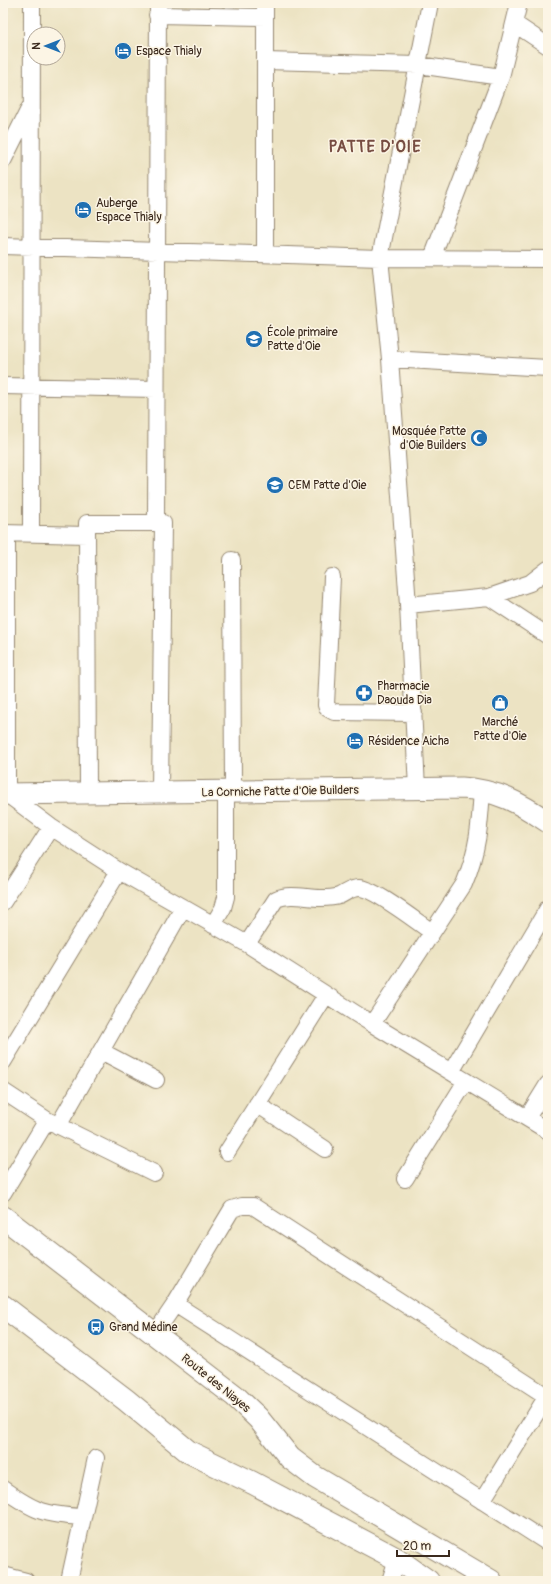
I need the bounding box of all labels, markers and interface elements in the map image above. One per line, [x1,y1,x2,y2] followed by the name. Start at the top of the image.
[26,26,66,66] north arrow
[113,41,133,61] hotel icon: Espace Thialy
[30,42,43,50] text: N
[136,44,202,59] place label: Espace Thialy
[329,137,421,157] district label: PATTE D'OIE
[96,196,162,225] place label: Auberge Espace Thialy
[73,200,93,220] hotel icon: Auberge Espace Thialy
[267,324,338,354] place label: École primaire Patte d'Oie
[244,329,264,349] school or university icon: École primaire Patte d'Oie
[392,424,467,453] place label: Mosquée Patte d'Oie Builders
[469,428,489,448] mosque icon: Mosquée Patte d'Oie Builders
[265,475,285,495] school or university icon: CEM Patte d'Oie
[288,478,366,493] place label: CEM Patte d'Oie
[377,679,432,708] place label: Pharmacie Daouda Dia
[354,683,374,703] pharmacy icon: Pharmacie Daouda Dia
[490,693,510,713] shop icon: Marché Patte d'Oie
[473,715,527,744] place label: Marché Patte d'Oie
[345,731,365,751] hotel icon: Résidence Aicha
[368,734,450,749] place label: Résidence Aicha
[201,783,360,800] street label: La Corniche Patte d'Oie Builders
[86,1317,106,1337] bus stop icon: Grand Médine
[109,1320,177,1335] place label: Grand Médine
[178,1351,254,1416] street label: Route des Niayes
[397,1532,449,1558] scale bar
[403,1539,432,1554] text: 20 m

